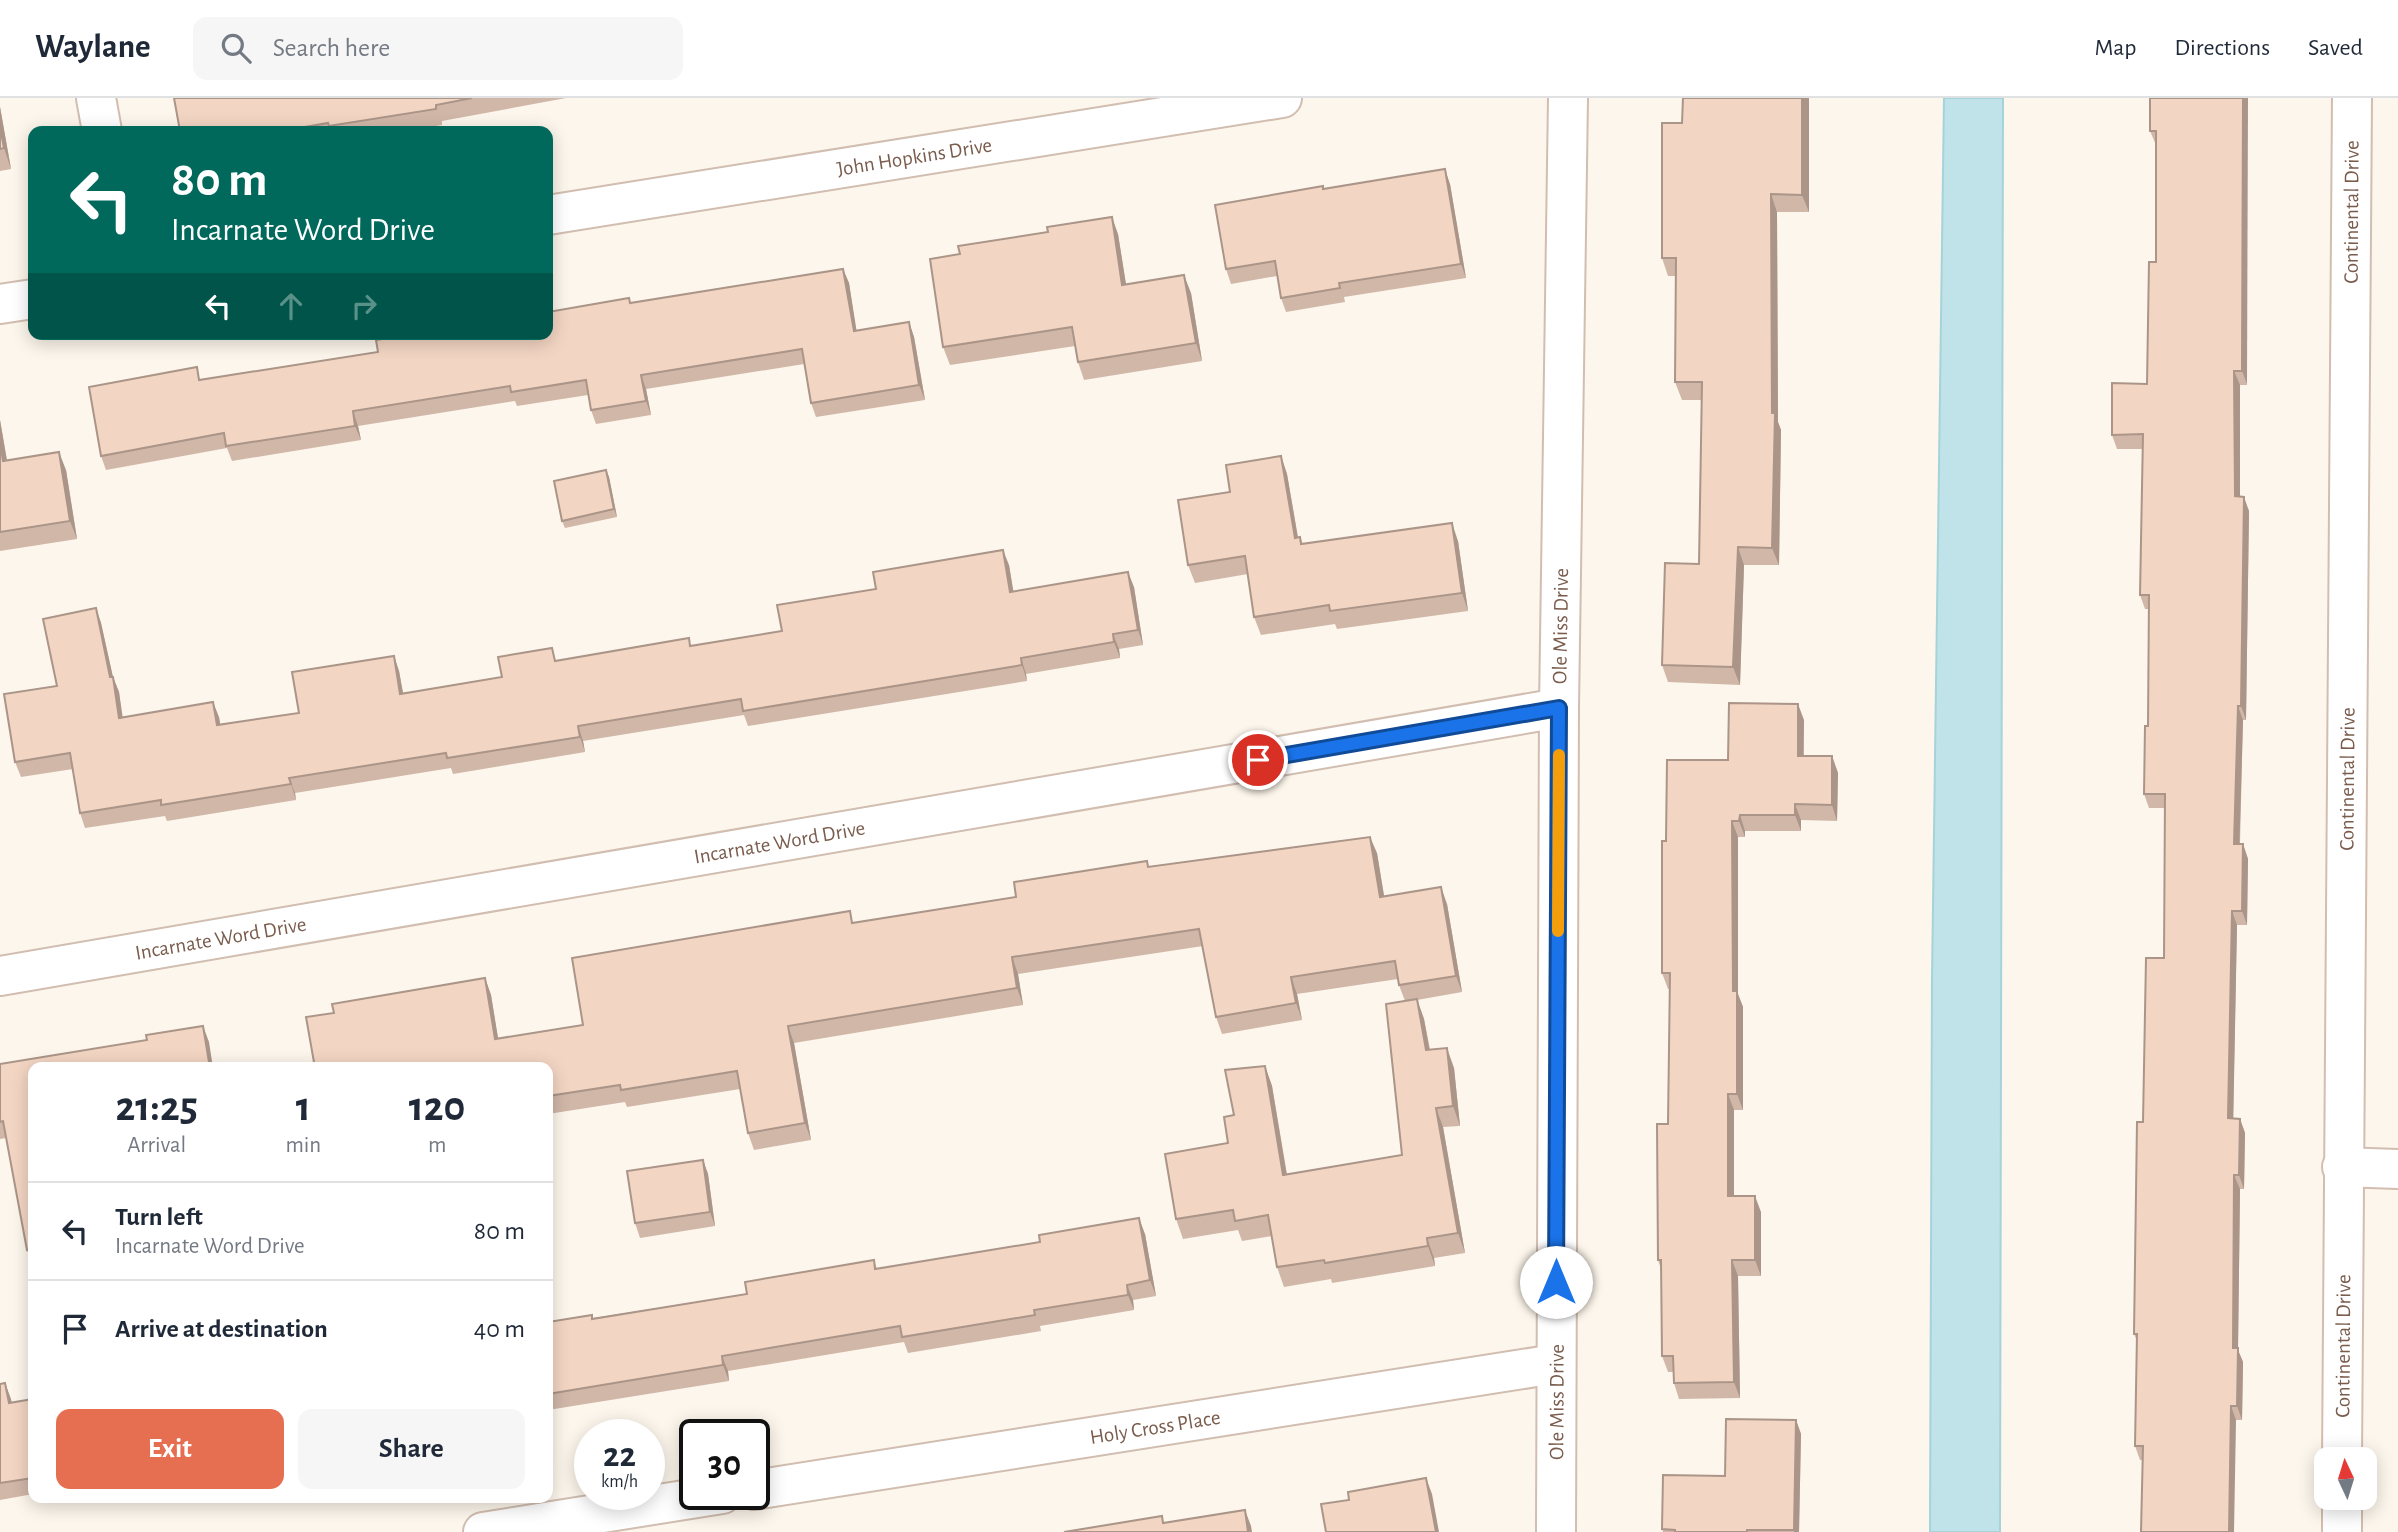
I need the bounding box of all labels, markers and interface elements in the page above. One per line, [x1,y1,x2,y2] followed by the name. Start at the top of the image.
[193,17,683,80] search box
[217,29,255,67] icon: search
[35,31,151,64] text: Waylane
[273,35,390,61] text: Search here
[2094,36,2136,60] text: Map
[2174,36,2270,60] text: Directions
[2308,36,2363,60] text: Saved
[835,134,993,179] street label: John Hopkins Drive
[2340,140,2362,284] street label: Continental Drive
[56,154,147,245] icon: left
[171,156,268,205] text: 80 m
[171,214,435,246] text: Incarnate Word Drive
[199,287,237,325] icon: left
[272,287,310,325] icon: ahead
[345,287,383,325] icon: right
[1549,568,1572,684] street label: Ole Miss Drive
[2336,707,2358,851] street label: Continental Drive
[1228,730,1288,790] pin
[1239,741,1277,779] icon: arrive
[692,817,867,867] street label: Incarnate Word Drive
[134,913,308,963] street label: Incarnate Word Drive
[115,1086,198,1128] text: 21:25
[296,1086,311,1128] text: 1
[409,1086,466,1128] text: 120
[127,1134,186,1157] text: Arrival
[285,1134,321,1157] text: min
[428,1134,446,1157] text: m
[115,1204,203,1230] text: Turn left
[56,1212,94,1250] icon: left
[474,1218,525,1244] text: 80 m
[115,1235,305,1258] text: Incarnate Word Drive
[1519,1245,1593,1319] position arrow
[2332,1274,2354,1418] street label: Continental Drive
[56,1310,94,1348] icon: arrive
[115,1316,328,1342] text: Arrive at destination
[474,1316,525,1342] text: 40 m
[1546,1344,1567,1460] street label: Ole Miss Drive
[1088,1406,1222,1448] street label: Holy Cross Place
[56,1409,284,1489] button: Exit
[298,1409,525,1489] button: Share
[679,1419,770,1510] speed limit sign: 30
[603,1438,636,1473] text: 22
[2314,1447,2376,1510] north arrow
[2314,1447,2377,1510] map controls
[601,1473,638,1491] text: km/h

